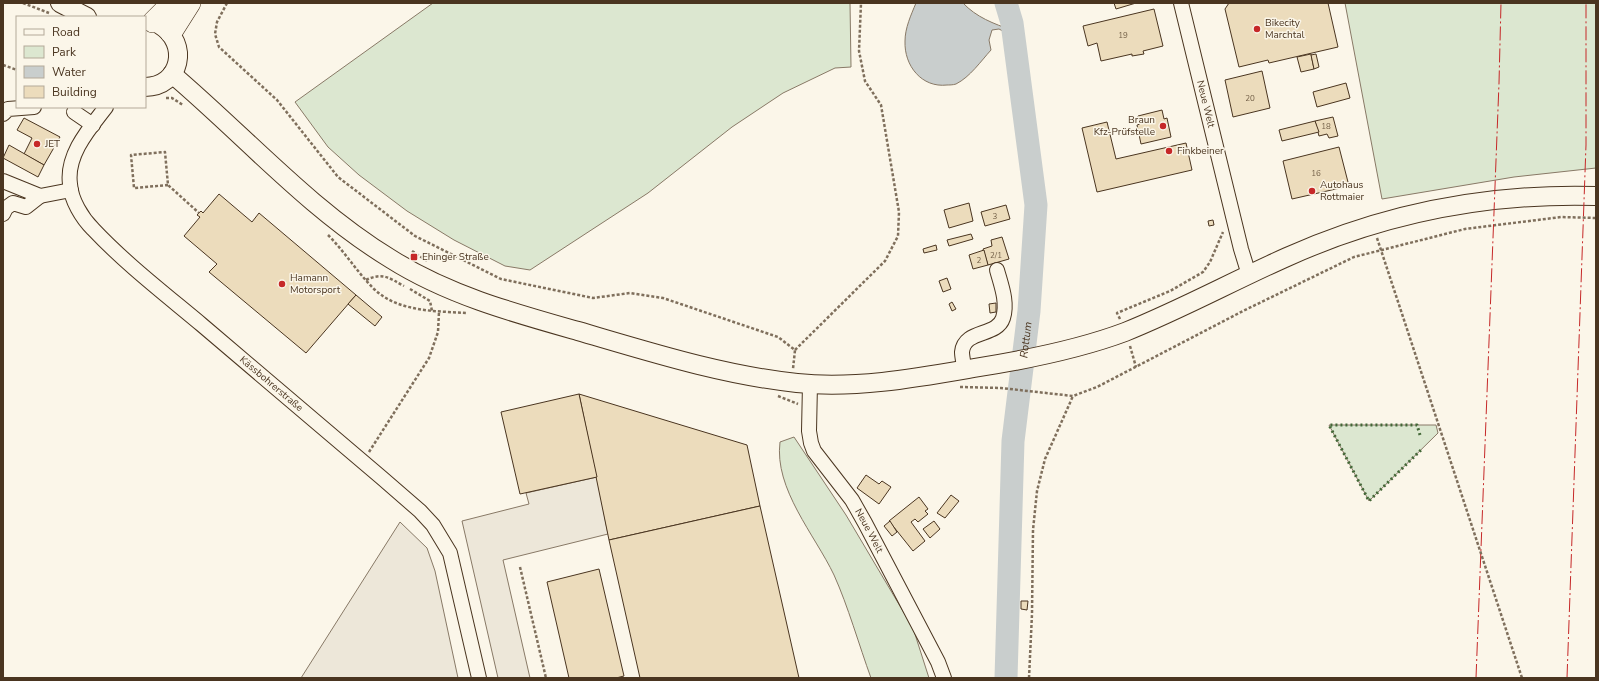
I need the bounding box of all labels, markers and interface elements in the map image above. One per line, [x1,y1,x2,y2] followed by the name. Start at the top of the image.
[16,16,146,108] legend
[1265,16,1304,42] place label: Bikecity Marchtal
[52,24,80,40] text: Road
[1252,24,1262,34] marker: Bikecity Marchtal
[1118,30,1128,41] house number: 19
[52,44,77,60] text: Park
[52,64,86,80] text: Water
[1193,79,1218,130] street label: Neue Welt
[52,84,97,100] text: Building
[1245,93,1255,104] house number: 20
[1094,113,1155,139] place label: Braun Kfz-Prüfstelle
[1158,121,1168,131] marker: Braun Kfz-Prüfstelle
[1321,121,1331,132] house number: 18
[44,137,60,151] place label: JET
[32,139,42,149] marker: JET
[1177,144,1224,158] place label: Finkbeiner
[1164,146,1174,156] marker: Finkbeiner
[1311,168,1321,179] house number: 16
[1320,178,1364,204] place label: Autohaus Rottmaier
[1307,186,1317,196] marker: Autohaus Rottmaier
[993,211,998,222] house number: 3
[422,250,489,264] place label: Ehinger Straße
[990,250,1002,261] house number: 2/1
[409,252,419,262] marker: Ehinger Straße
[977,255,982,266] house number: 2
[290,271,341,297] place label: Hamann Motorsport
[277,279,287,289] marker: Hamann Motorsport
[1016,321,1035,359] water label: Rottum
[236,353,306,415] street label: Kässbohrerstraße
[851,506,887,556] street label: Neue Welt

